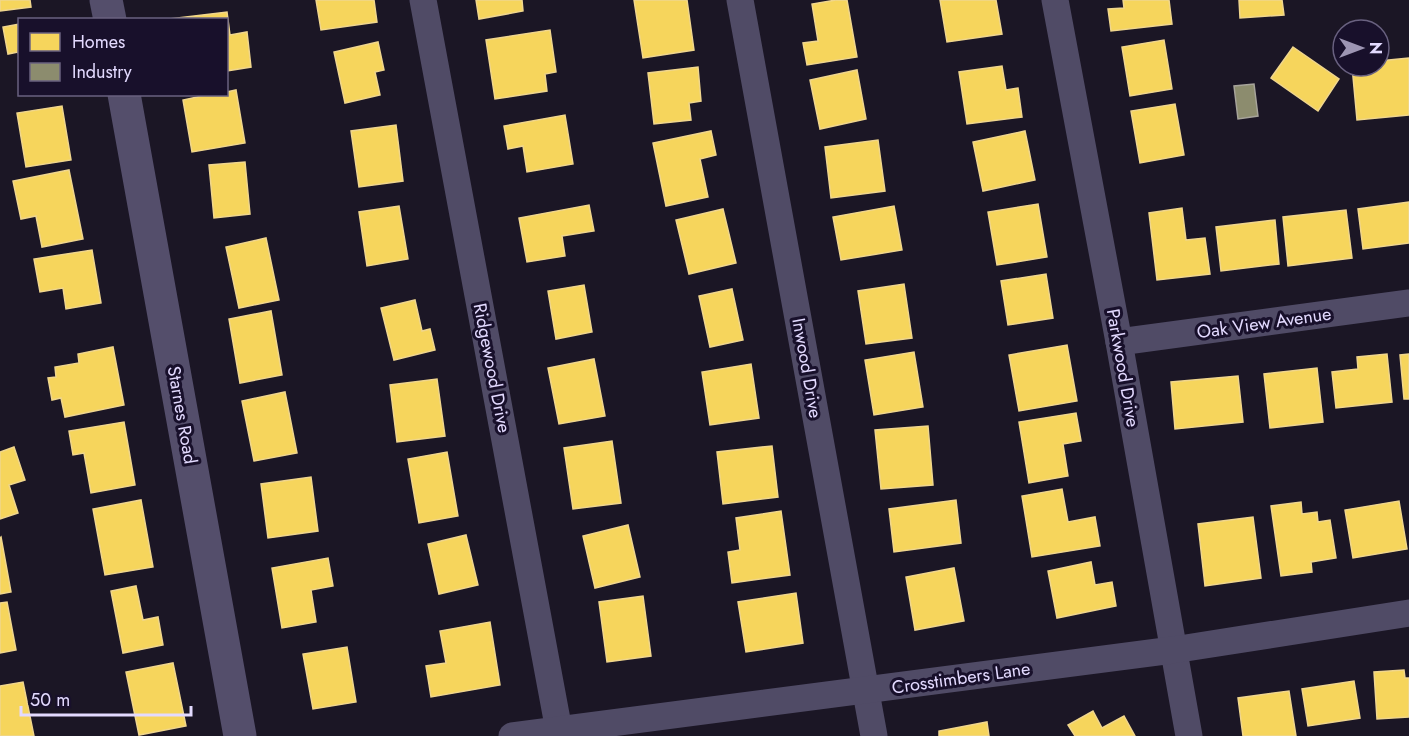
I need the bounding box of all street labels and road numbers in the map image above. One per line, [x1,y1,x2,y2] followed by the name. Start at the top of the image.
[467,301,517,435] street label: Ridgewood Drive
[1195,301,1333,345] street label: Oak View Avenue
[1100,307,1146,429] street label: Parkwood Drive
[785,316,829,420] street label: Inwood Drive
[161,364,203,466] street label: Starnes Road
[890,655,1032,701] street label: Crosstimbers Lane

